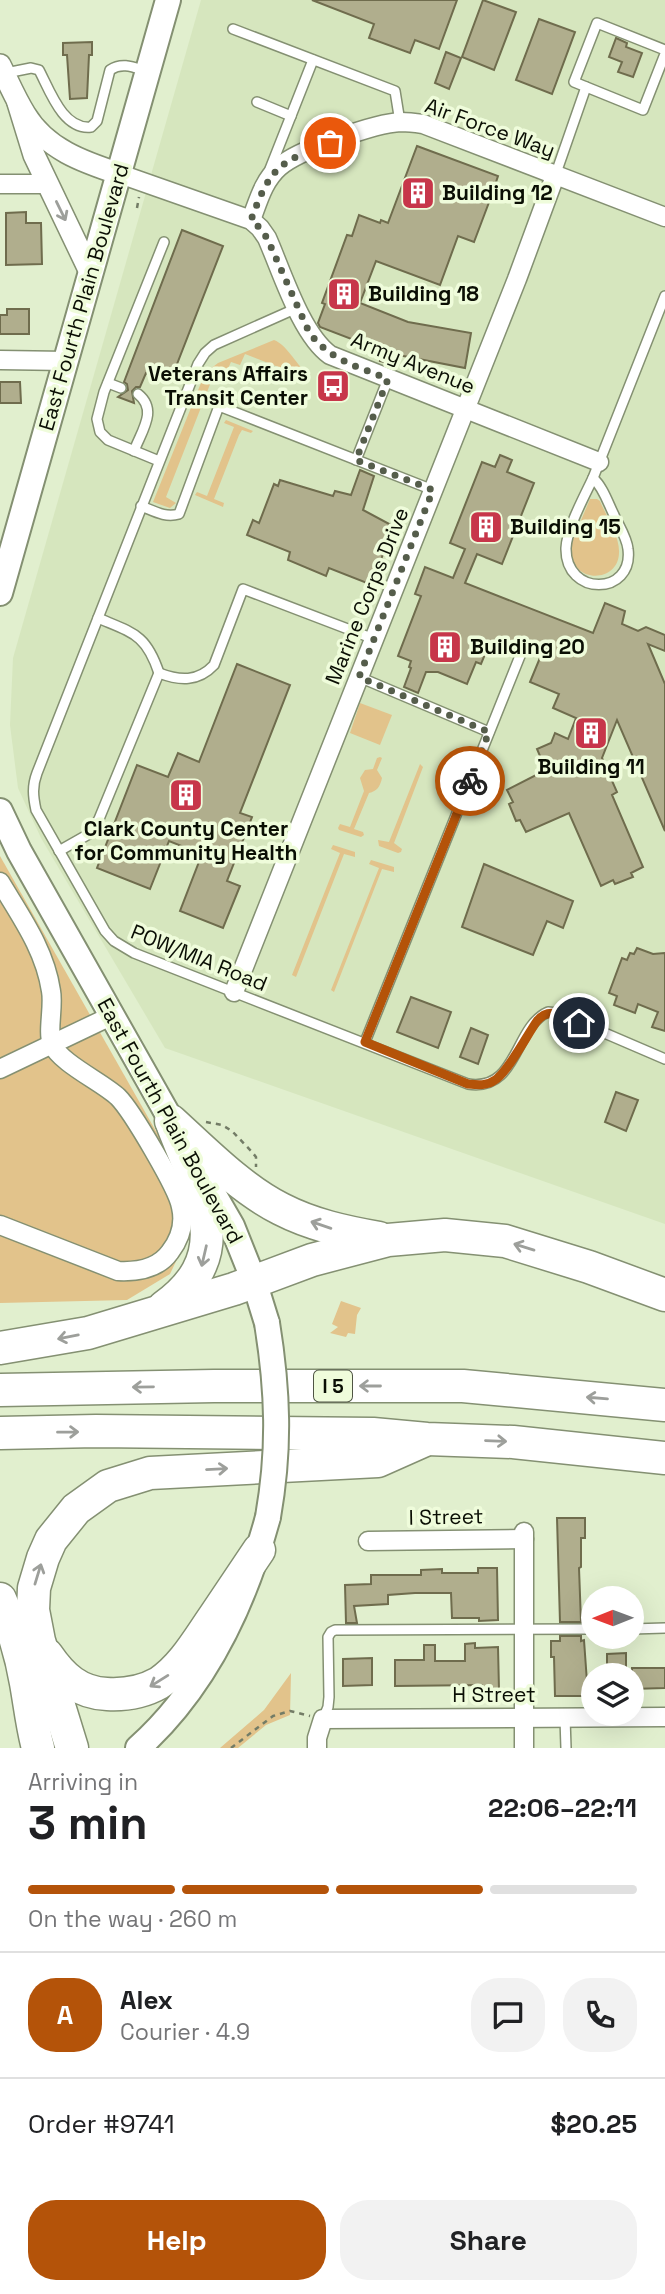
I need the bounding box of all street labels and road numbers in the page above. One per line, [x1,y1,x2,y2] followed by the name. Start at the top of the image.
[421,92,559,164] street label: Air Force Way
[32,160,135,434] street label: East Fourth Plain Boulevard
[347,325,479,400] street label: Army Avenue
[319,503,414,688] street label: Marine Corps Drive
[127,918,271,997] street label: POW/MIA Road
[92,993,249,1248] street label: East Fourth Plain Boulevard
[314,1370,352,1402] road number: I 5
[408,1502,484,1531] street label: I Street
[452,1681,536,1708] street label: H Street

